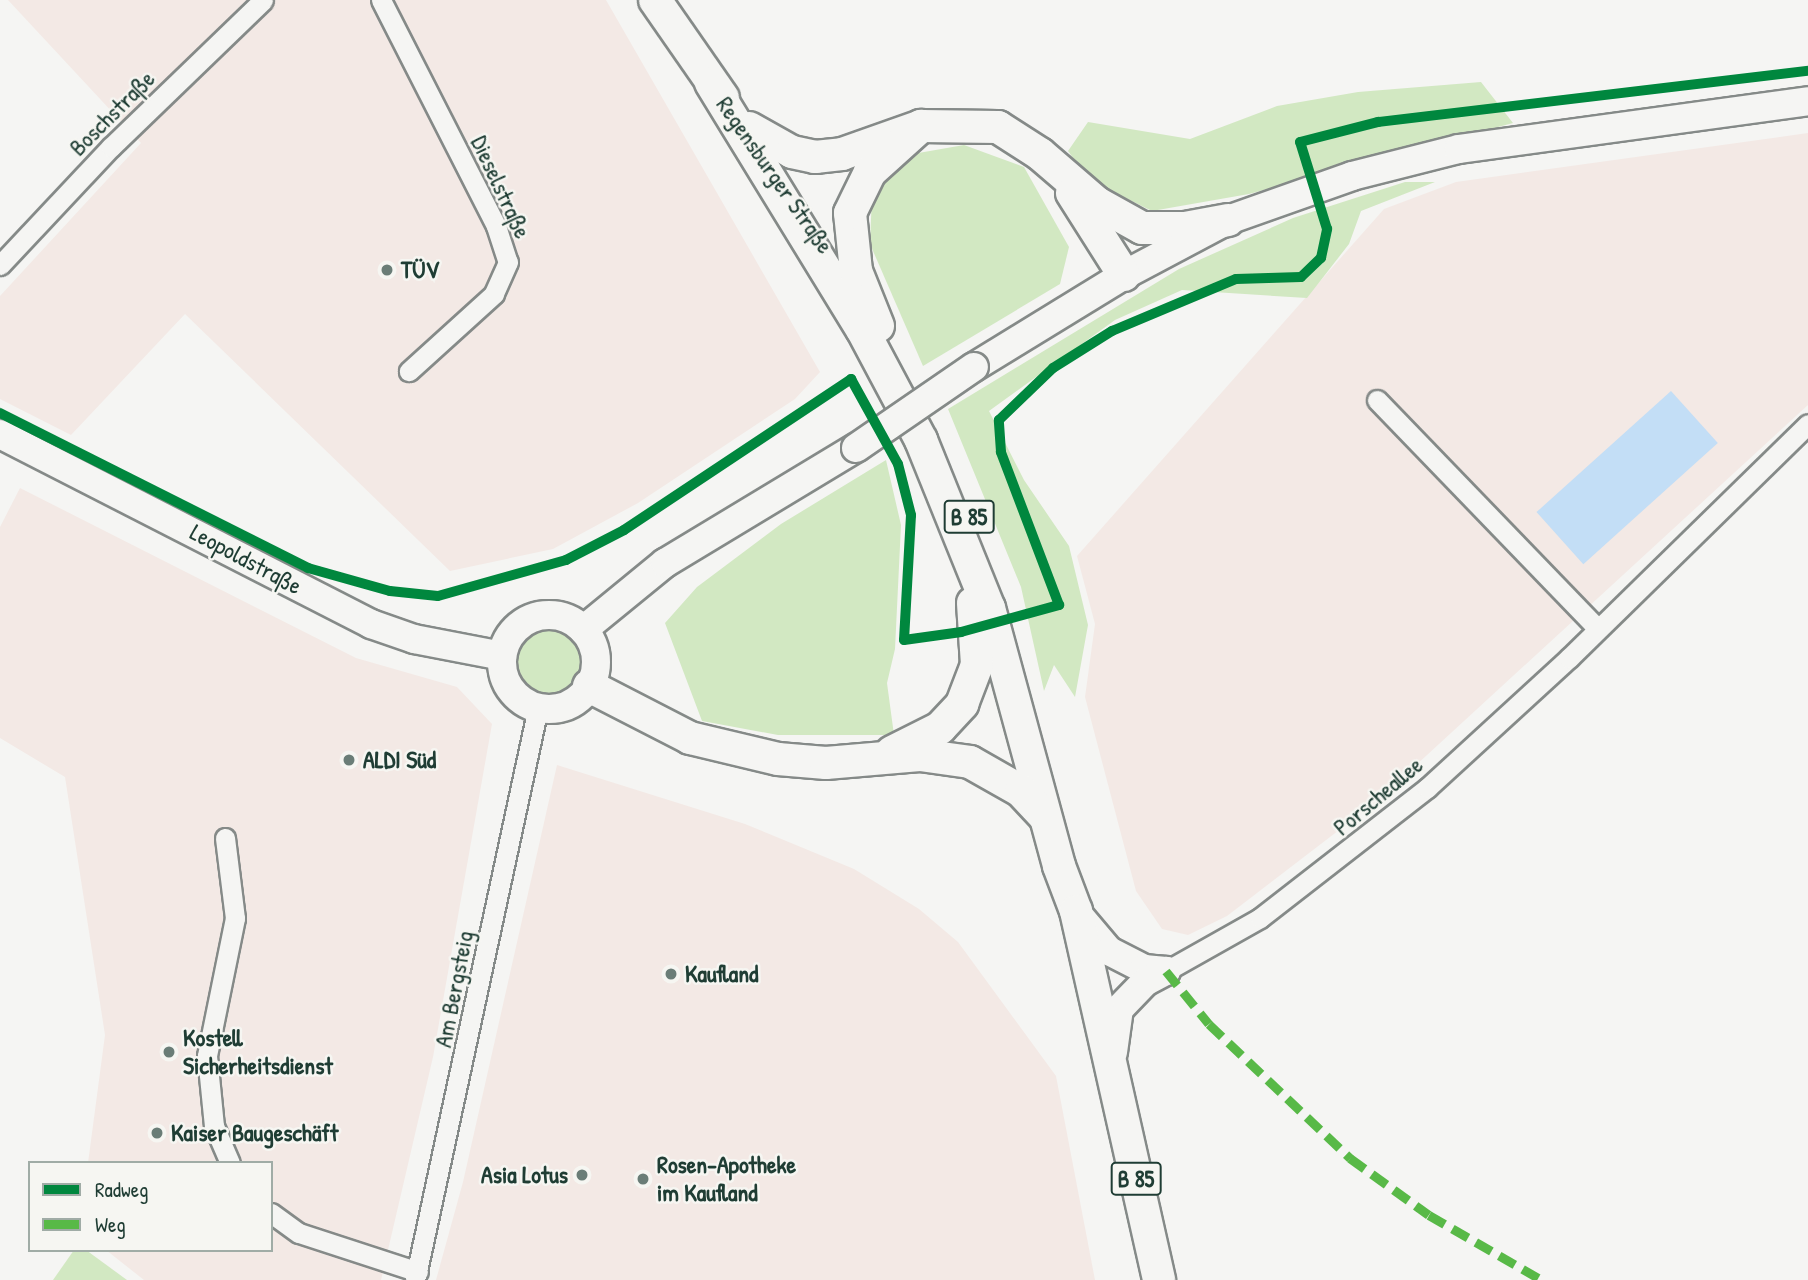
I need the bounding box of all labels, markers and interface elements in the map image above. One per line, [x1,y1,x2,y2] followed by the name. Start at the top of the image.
[63,64,161,162] street label: Boschstraße
[710,91,840,259] street label: Regensburger Straße
[465,131,537,243] street label: Dieselstraße
[401,256,439,284] place label: TÜV
[379,262,395,278] marker: TÜV
[943,498,995,537] road number: B 85
[185,518,307,600] street label: Leopoldstraße
[363,746,436,774] place label: ALDI Süd
[1328,750,1428,842] street label: Porscheallee
[341,752,357,768] marker: ALDI Süd
[429,928,479,1050] street label: Am Bergsteig
[685,960,758,988] place label: Kaufland
[663,966,679,982] marker: Kaufland
[183,1024,333,1080] place label: Kostell Sicherheitsdienst
[161,1044,177,1060] marker: Kostell Sicherheitsdienst
[171,1119,338,1147] place label: Kaiser Baugeschäft
[149,1125,165,1141] marker: Kaiser Baugeschäft
[657,1151,796,1207] place label: Rosen-Apotheke im Kaufland
[1110,1160,1162,1198] road number: B 85
[28,1161,273,1252] legend
[481,1161,568,1189] place label: Asia Lotus
[574,1167,590,1183] marker: Asia Lotus
[635,1171,651,1187] marker: Rosen-Apotheke im Kaufland
[95,1175,148,1204] text: Radweg
[95,1210,126,1239] text: Weg

